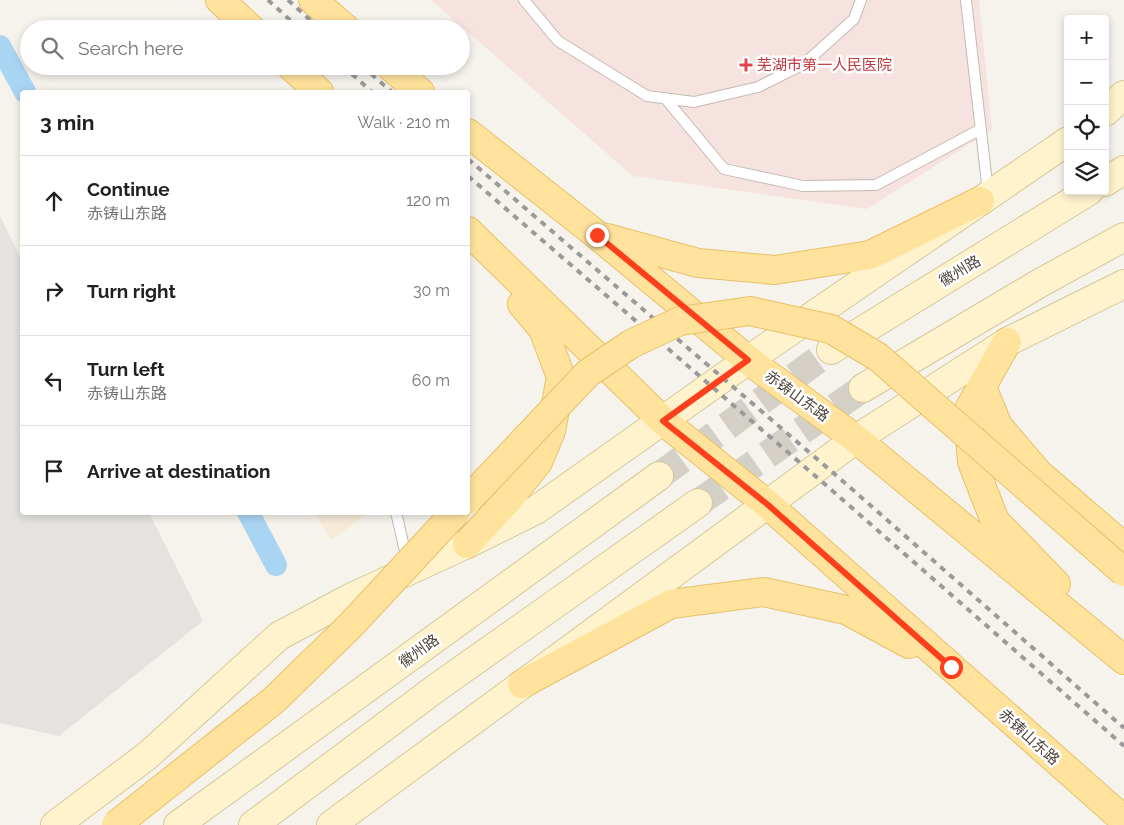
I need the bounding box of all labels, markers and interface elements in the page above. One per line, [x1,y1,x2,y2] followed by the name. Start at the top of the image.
[1064,15,1109,195] map controls
[1064,15,1109,60] button: +
[20,20,470,75] search box
[38,34,66,62] icon: search
[78,37,184,59] text: Search here
[757,56,892,74] place label: 芜湖市第一人民医院
[739,58,753,72] marker: 芜湖市第一人民医院
[1064,60,1109,105] button: −
[1064,105,1109,150] button: locate
[40,110,94,135] text: 3 min
[358,113,450,132] text: Walk · 210 m
[1064,150,1109,195] button: layers
[87,178,170,200] text: Continue
[40,187,68,215] icon: ahead
[406,191,450,210] text: 120 m
[87,204,167,223] text: 赤铸山东路
[586,224,609,247] route end
[936,252,984,290] street label: 徽州路
[40,277,68,305] icon: right
[87,280,176,302] text: Turn right
[413,281,450,300] text: 30 m
[87,358,164,380] text: Turn left
[40,367,68,395] icon: left
[761,367,833,425] street label: 赤铸山东路
[412,371,450,390] text: 60 m
[87,384,167,403] text: 赤铸山东路
[40,457,68,485] icon: arrive
[87,460,271,482] text: Arrive at destination
[396,630,442,672] street label: 徽州路
[940,656,963,679] route start
[995,705,1063,769] street label: 赤铸山东路

